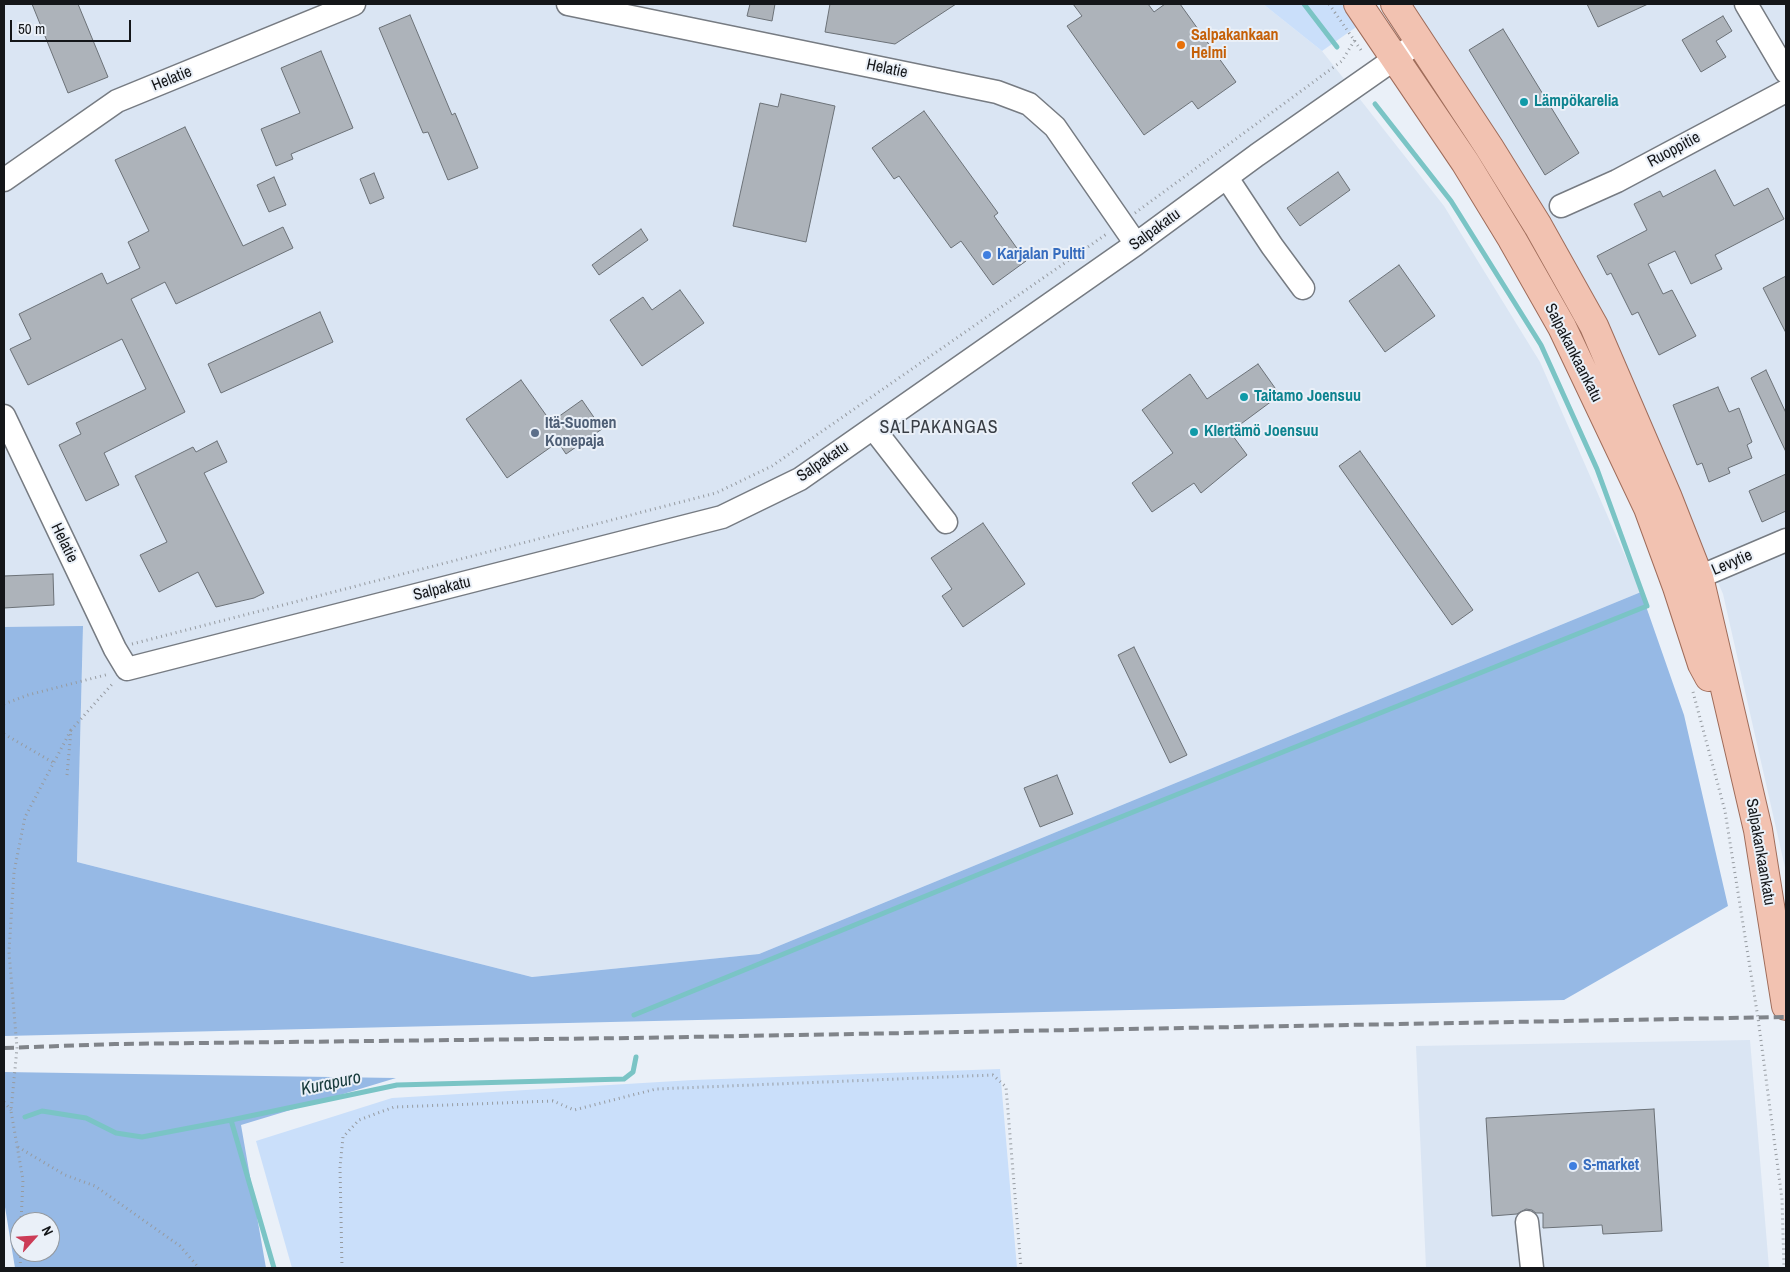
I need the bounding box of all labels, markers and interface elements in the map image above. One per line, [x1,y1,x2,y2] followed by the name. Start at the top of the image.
[12,10,134,42] scale bar
[18,18,45,39] text: 50 m
[1191,26,1279,64] place label: Salpakankaan Helmi
[1175,39,1187,51] marker: Salpakankaan Helmi
[865,55,909,83] street label: Helatie
[149,62,195,96] street label: Helatie
[1534,92,1619,112] place label: Lämpökarelia
[1518,96,1530,108] marker: Lämpökarelia
[1644,128,1704,172] street label: Ruoppitie
[1126,205,1184,255] street label: Salpakatu
[997,245,1085,265] place label: Karjalan Pultti
[981,249,993,261] marker: Karjalan Pultti
[1540,301,1606,405] street label: Salpakankaankatu
[1254,387,1361,407] place label: Taitamo Joensuu
[1238,391,1250,403] marker: Taitamo Joensuu
[545,414,616,452] place label: Itä-Suomen Konepaja
[878,417,1000,439] district label: SALPAKANGAS
[1204,422,1318,442] place label: KIertämö Joensuu
[1188,426,1200,438] marker: KIertämö Joensuu
[529,427,541,439] marker: Itä-Suomen Konepaja
[793,438,853,486] street label: Salpakatu
[46,520,82,566] street label: Helatie
[1709,546,1755,580] street label: Levytie
[411,573,473,605] street label: Salpakatu
[1741,797,1779,907] street label: Salpakankaankatu
[299,1067,363,1101] water label: Kurapuro
[1583,1156,1639,1176] place label: S-market
[1567,1160,1579,1172] marker: S-market
[10,1212,60,1262] north arrow
[38,1223,57,1239] text: N

